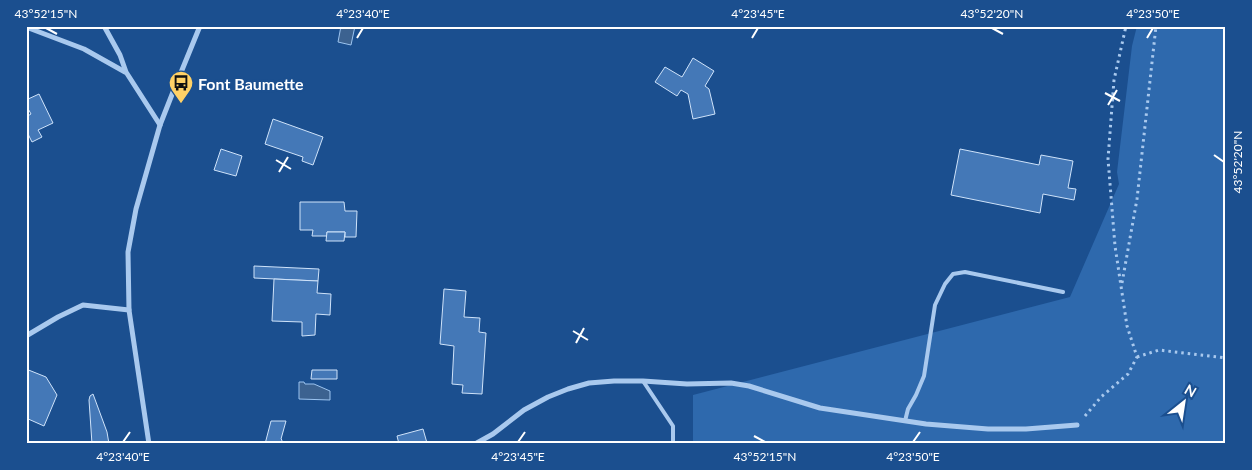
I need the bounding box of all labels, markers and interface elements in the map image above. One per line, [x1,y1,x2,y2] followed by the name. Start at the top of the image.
[15,6,77,21] text: 43°52'15"N
[336,6,390,21] text: 4°23'40"E
[731,6,785,21] text: 4°23'45"E
[961,6,1023,21] text: 43°52'20"N
[1126,6,1180,21] text: 4°23'50"E
[168,70,194,104] bus stop icon: Font Baumette
[198,74,304,93] place label: Font Baumette
[1230,131,1245,193] text: 43°52'20"N
[1160,378,1210,428] north arrow
[1182,380,1200,400] text: N
[96,449,150,464] text: 4°23'40"E
[491,449,545,464] text: 4°23'45"E
[734,449,796,464] text: 43°52'15"N
[886,449,940,464] text: 4°23'50"E

